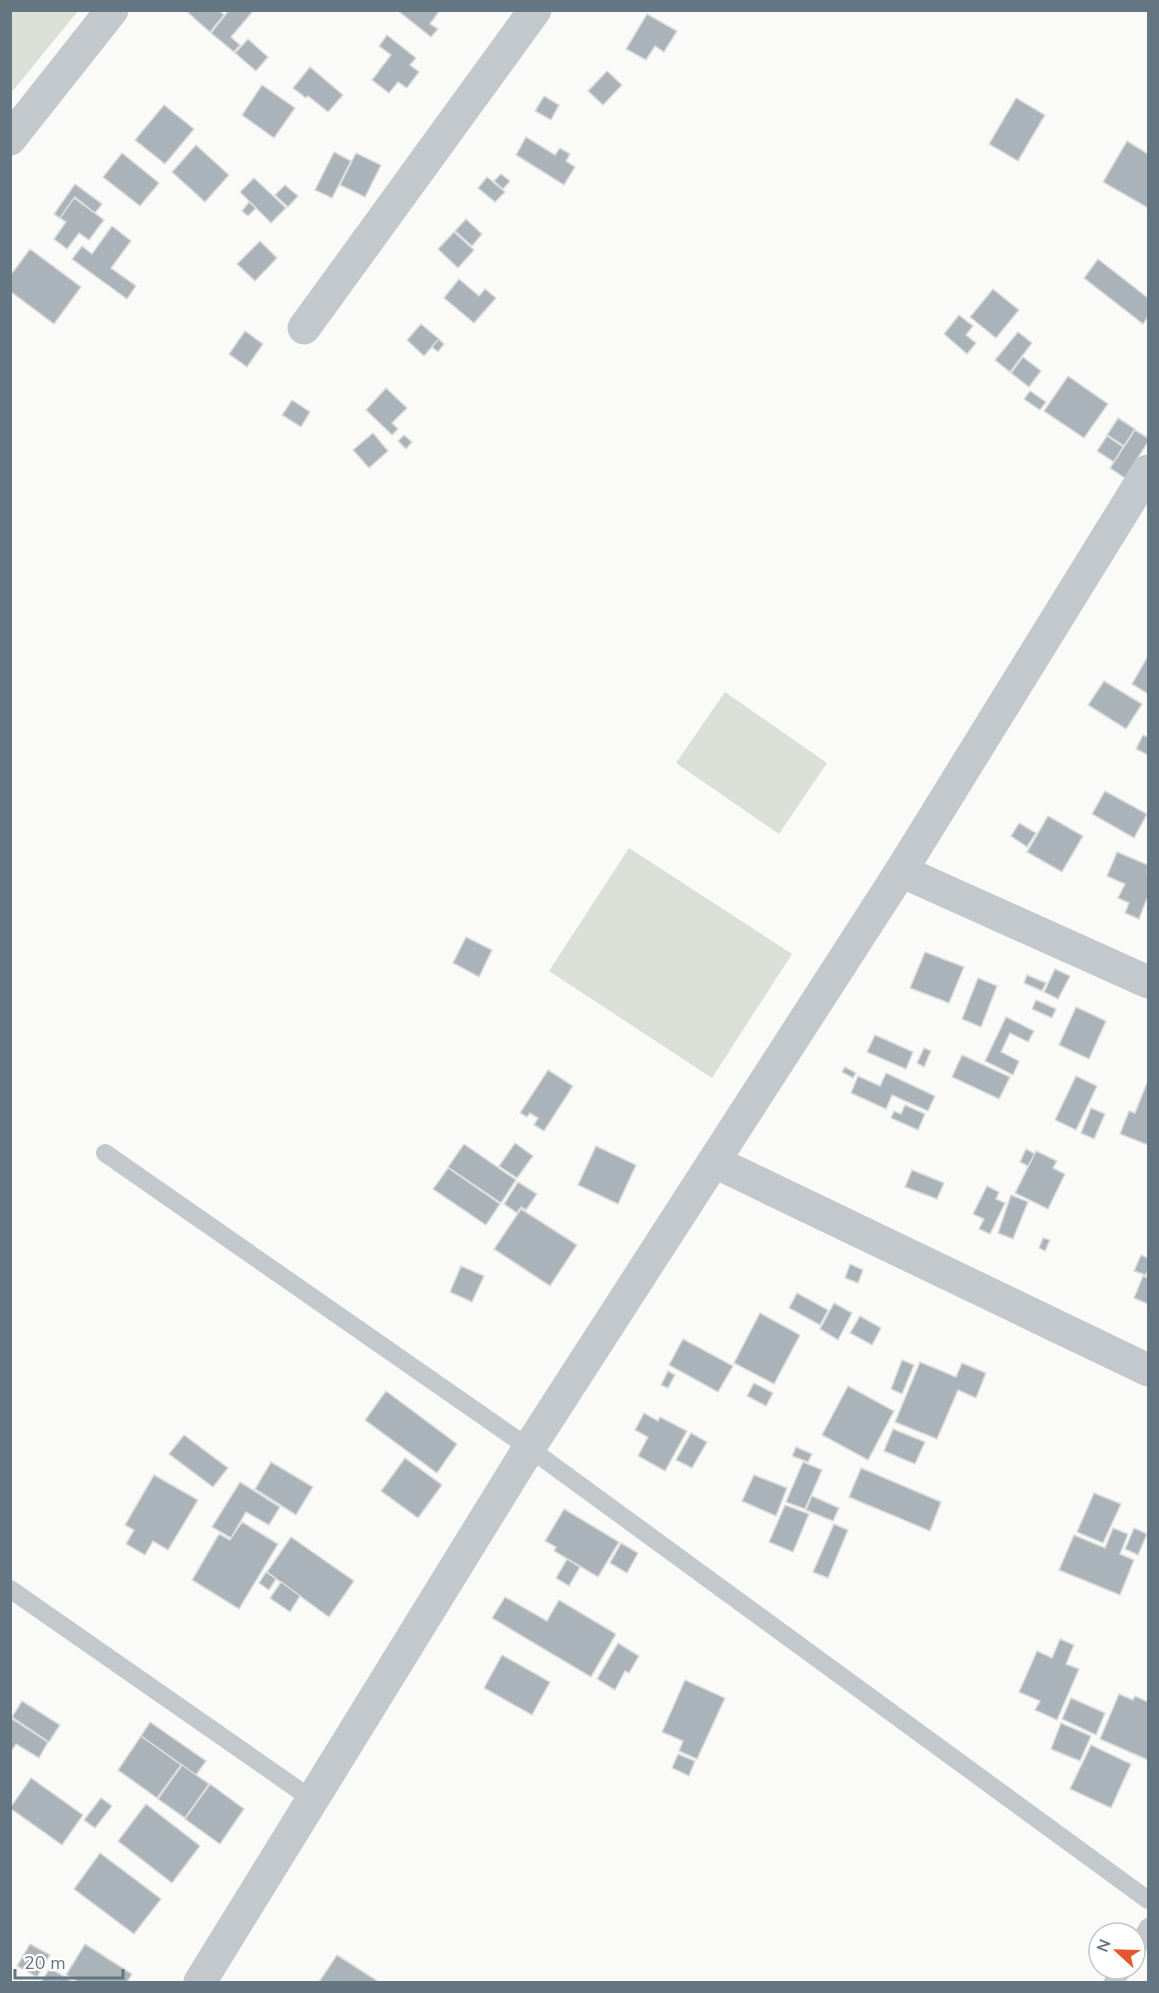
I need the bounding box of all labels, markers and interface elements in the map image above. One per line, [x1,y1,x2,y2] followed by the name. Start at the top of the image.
[1087,1921,1147,1981] north arrow
[1092,1936,1116,1955] text: N
[15,1942,123,1980] scale bar
[24,1951,66,1975] text: 20 m

